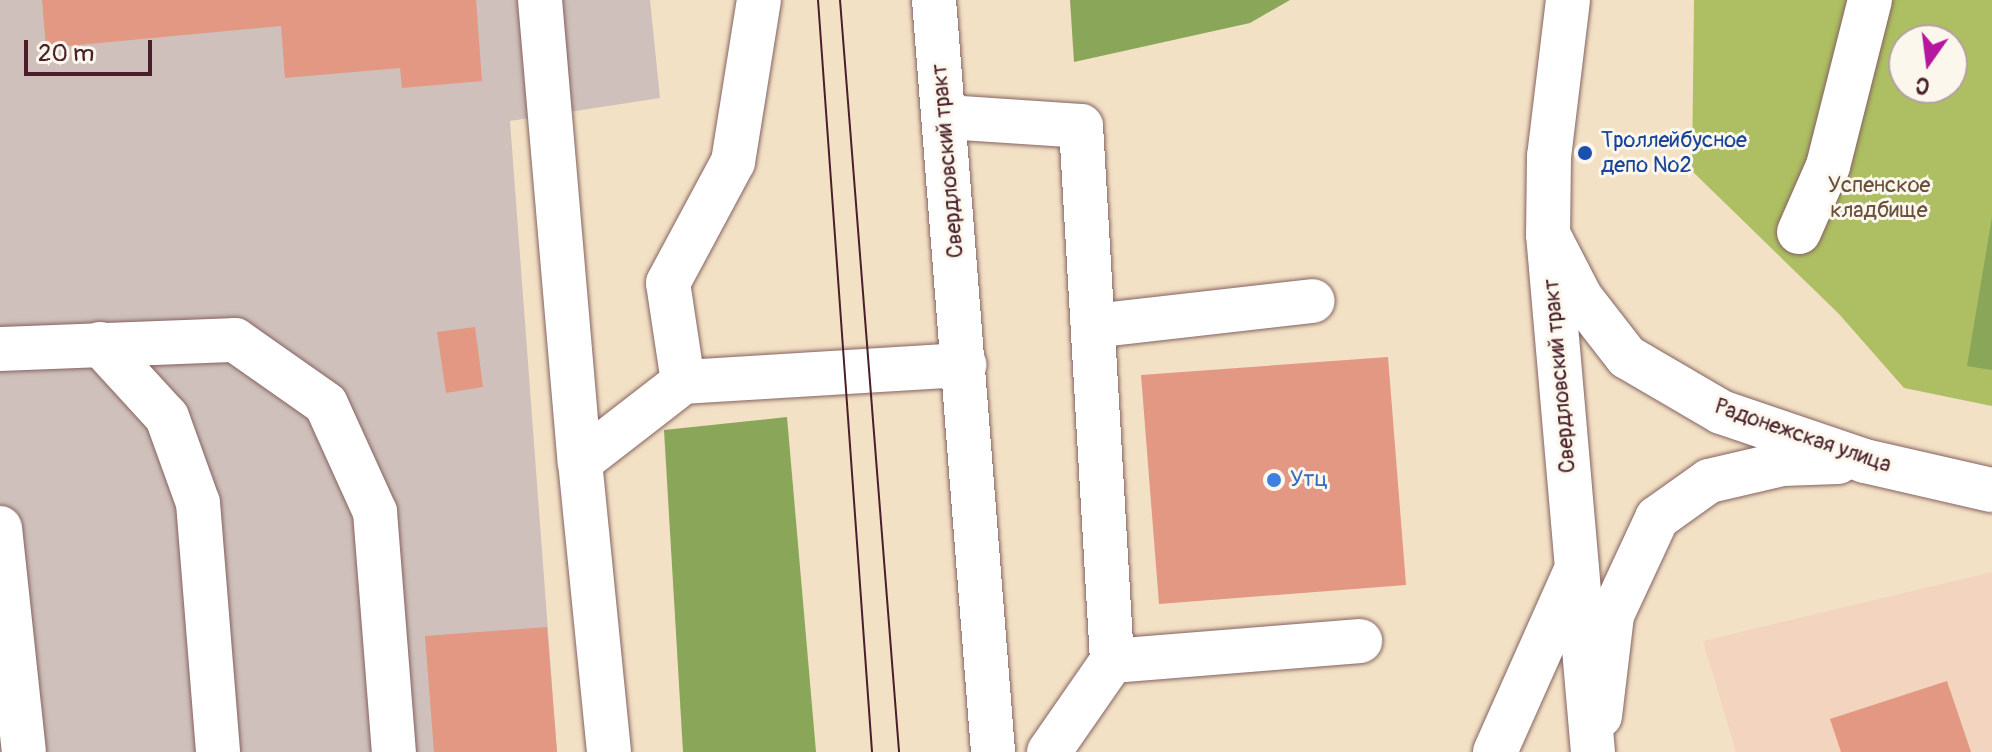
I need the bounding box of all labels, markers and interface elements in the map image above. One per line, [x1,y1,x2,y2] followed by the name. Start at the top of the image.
[28,24,156,74] scale bar
[1888,24,1968,104] north arrow
[38,39,94,68] text: 20 m
[926,63,970,259] street label: Свердловский тракт
[1913,70,1933,101] text: С
[1601,127,1747,178] place label: Троллейбусное депо №2
[1576,144,1594,162] marker: Троллейбусное депо №2
[1828,172,1930,224] park label: Успенское кладбище
[1538,278,1582,474] street label: Свердловский тракт
[1711,393,1895,479] street label: Радонежская улица
[1290,467,1328,493] place label: Утц
[1265,471,1283,489] marker: Утц

